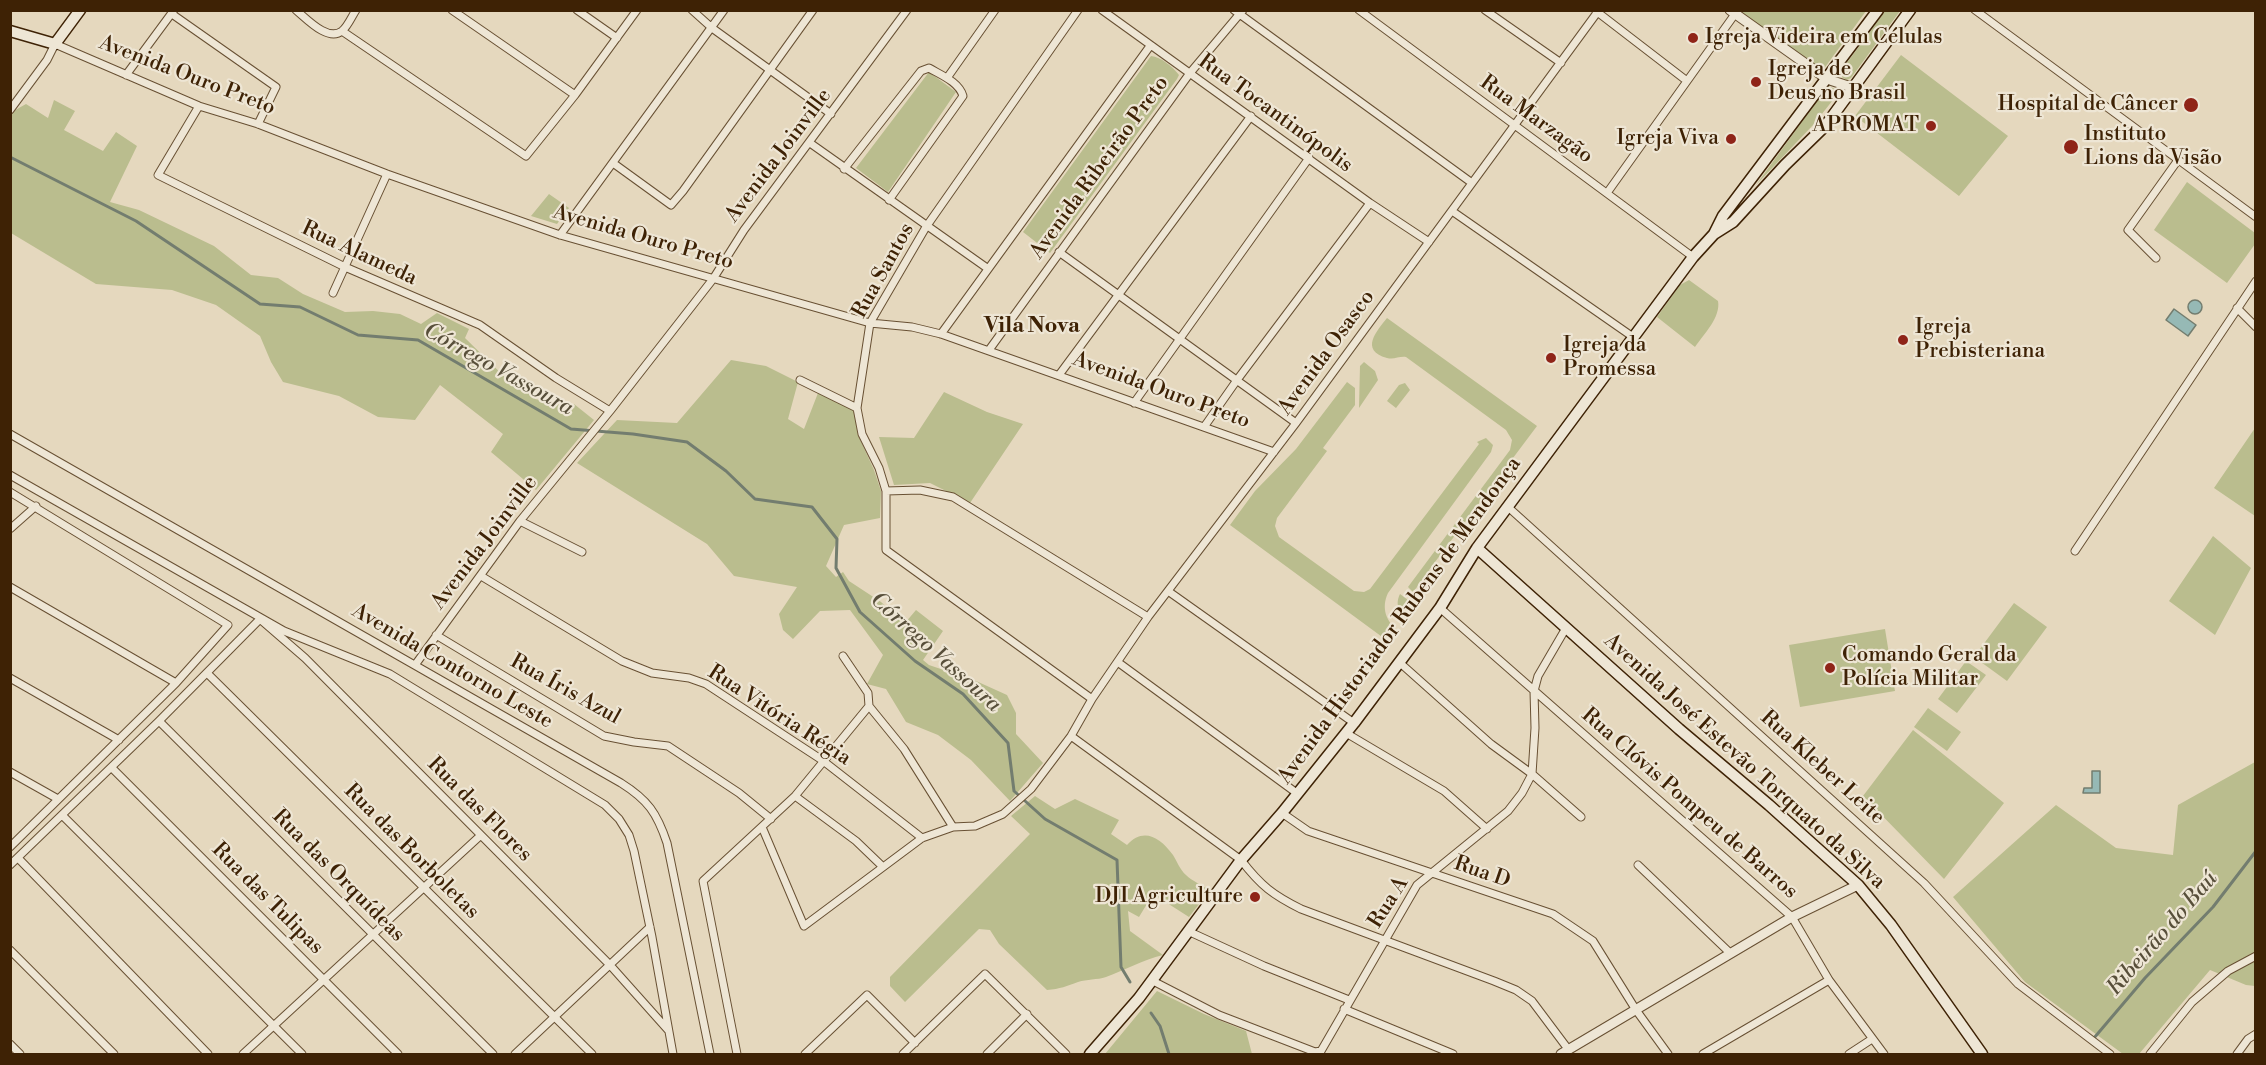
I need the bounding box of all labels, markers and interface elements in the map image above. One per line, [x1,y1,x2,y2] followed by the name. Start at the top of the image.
[1705,25,1942,51] place label: Igreja Videira em Células
[95,31,279,121] street label: Avenida Ouro Preto
[1686,31,1700,45] marker: Igreja Videira em Células
[1193,49,1357,179] street label: Rua Tocantinópolis
[1768,57,1906,107] place label: Igreja de Deus no Brasil
[1475,71,1597,169] street label: Rua Marzagão
[1025,72,1175,264] street label: Avenida Ribeirão Preto
[1749,75,1763,89] marker: Igreja de Deus no Brasil
[721,84,837,228] street label: Avenida Joinville
[1998,92,2178,118] place label: Hospital de Câncer
[2182,96,2200,114] marker: Hospital de Câncer
[1812,113,1919,139] place label: APROMAT
[1924,119,1938,133] marker: APROMAT
[2084,122,2222,172] place label: Instituto Lions da Visão
[1617,126,1719,152] place label: Igreja Viva
[1724,132,1738,146] marker: Igreja Viva
[2062,138,2080,156] marker: Instituto Lions da Visão
[550,200,736,276] street label: Avenida Ouro Preto
[297,216,421,292] street label: Rua Alameda
[848,219,920,323] street label: Rua Santos
[1273,286,1381,420] street label: Avenida Osasco
[984,314,1080,340] district label: Vila Nova
[1915,315,2045,365] place label: Igreja Prebisteriana
[419,318,577,422] water label: Córrego Vassoura
[1563,333,1656,383] place label: Igreja da Promessa
[1896,333,1910,347] marker: Igreja Prebisteriana
[1069,347,1253,435] street label: Avenida Ouro Preto
[1544,351,1558,365] marker: Igreja da Promessa
[1273,453,1527,789] street label: Avenida Historiador Rubens de Mendonça
[427,471,543,615] street label: Avenida Joinville
[864,587,1006,719] water label: Córrego Vassoura
[347,599,557,735] street label: Avenida Contorno Leste
[1598,629,1890,895] street label: Avenida José Estevão Torquato da Silva
[1842,643,2017,693] place label: Comando Geral da Polícia Militar
[506,649,624,731] street label: Rua Íris Azul
[703,660,855,772] street label: Rua Vitória Régia
[1823,661,1837,675] marker: Comando Geral da Polícia Militar
[1576,703,1802,905] street label: Rua Clóvis Pompeu de Barros
[1755,706,1889,830] street label: Rua Kleber Leite
[421,752,537,868] street label: Rua das Flores
[338,779,484,925] street label: Rua das Borboletas
[266,804,410,948] street label: Rua das Orquídeas
[206,838,328,960] street label: Rua das Tulipas
[1451,852,1513,894] street label: Rua D
[2102,867,2224,1001] water label: Ribeirão do Baú
[1364,873,1414,933] street label: Rua A
[1095,884,1243,910] place label: DJI Agriculture
[1248,890,1262,904] marker: DJI Agriculture

